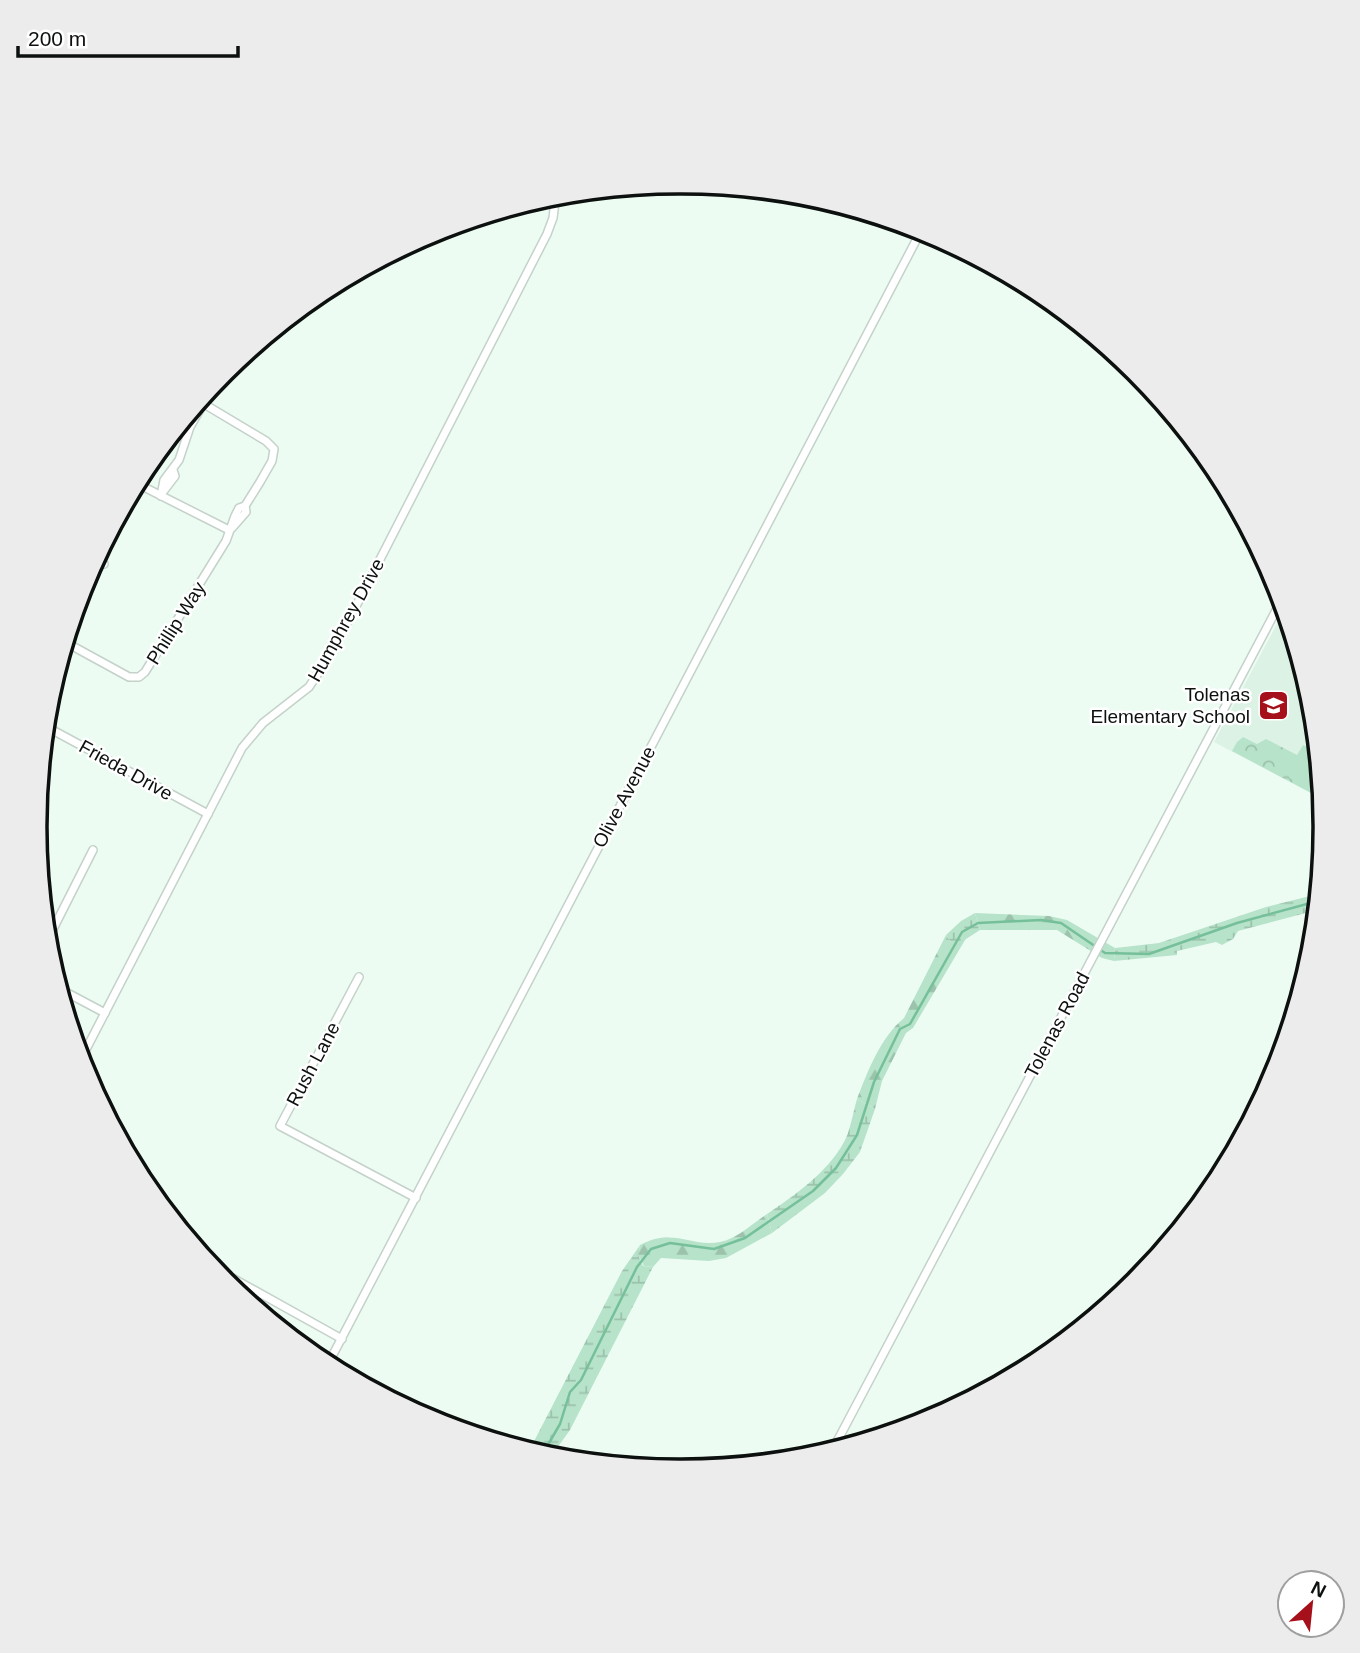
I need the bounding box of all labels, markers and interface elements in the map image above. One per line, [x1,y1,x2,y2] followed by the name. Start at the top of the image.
[18,14,238,58] scale bar
[28,27,86,50] text: 200 m
[304,555,388,685] street label: Humphrey Drive
[142,577,210,668] street label: Phillip Way
[1091,684,1250,727] place label: Tolenas Elementary School
[1256,688,1290,722] school or university icon: Tolenas Elementary School
[76,736,176,804] street label: Frieda Drive
[589,743,659,851] street label: Olive Avenue
[1020,969,1094,1081] street label: Tolenas Road
[282,1018,344,1110] street label: Rush Lane
[1276,1569,1346,1639] north arrow
[1308,1577,1329,1602] text: N

